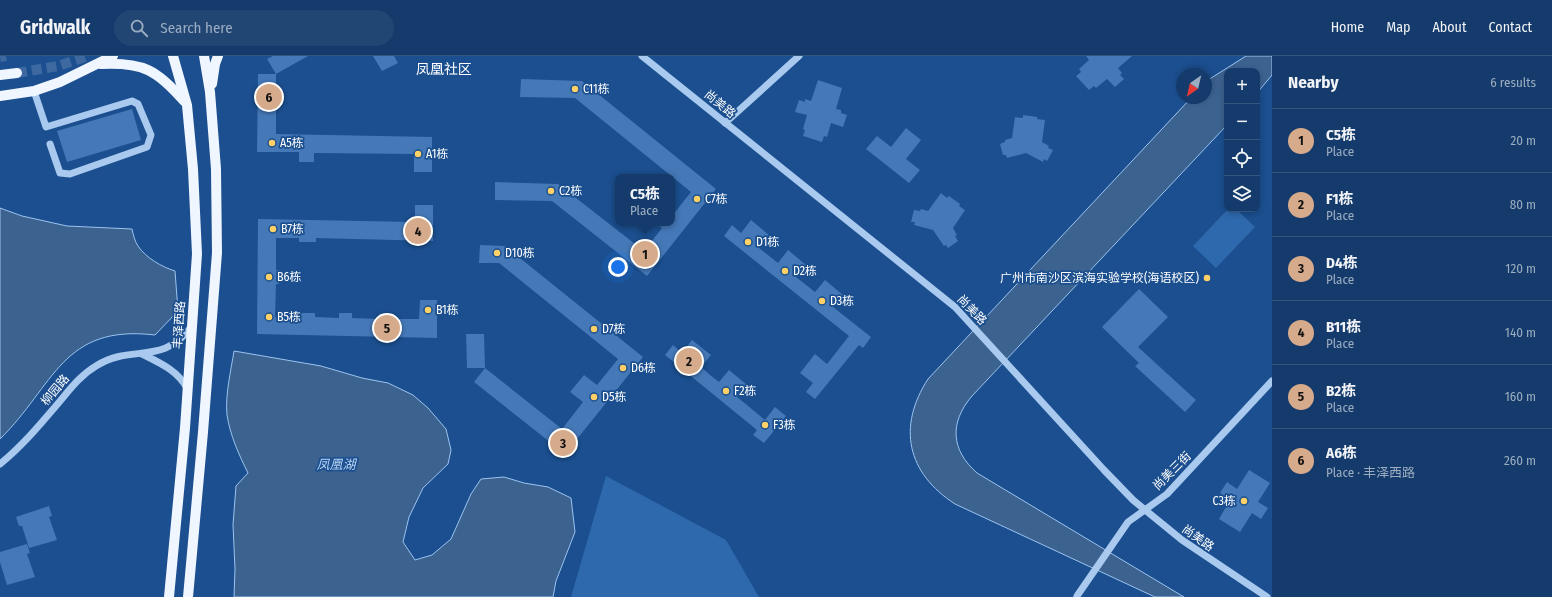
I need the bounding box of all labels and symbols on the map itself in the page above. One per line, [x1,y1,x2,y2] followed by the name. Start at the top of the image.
[416,61,472,78] district label: 凤凰社区
[1176,68,1212,104] north arrow
[256,82,282,112] pin: 6
[583,82,610,96] place label: C11栋
[570,84,580,94] marker: C11栋
[702,87,738,121] street label: 尚美路
[280,136,304,150] place label: A5栋
[267,138,277,148] marker: A5栋
[426,147,448,161] place label: A1栋
[413,149,423,159] marker: A1栋
[559,184,582,198] place label: C2栋
[546,186,556,196] marker: C2栋
[705,192,728,206] place label: C7栋
[692,194,702,204] marker: C7栋
[405,216,431,246] pin: 4
[281,222,304,236] place label: B7栋
[268,224,278,234] marker: B7栋
[756,235,780,249] place label: D1栋
[743,237,753,247] marker: D1栋
[632,239,658,269] pin: 1
[505,246,535,260] place label: D10栋
[492,248,502,258] marker: D10栋
[608,257,628,277] your location
[793,264,817,278] place label: D2栋
[780,266,790,276] marker: D2栋
[277,270,302,284] place label: B6栋
[1000,271,1199,285] place label: 广州市南沙区滨海实验学校(海语校区)
[264,272,274,282] marker: B6栋
[1202,273,1212,283] marker: 广州市南沙区滨海实验学校(海语校区)
[954,292,990,328] street label: 尚美路
[830,294,854,308] place label: D3栋
[817,296,827,306] marker: D3栋
[170,301,188,349] street label: 丰泽西路
[436,303,459,317] place label: B1栋
[423,305,433,315] marker: B1栋
[277,310,301,324] place label: B5栋
[264,312,274,322] marker: B5栋
[374,313,400,343] pin: 5
[602,322,626,336] place label: D7栋
[589,324,599,334] marker: D7栋
[676,346,702,376] pin: 2
[631,361,656,375] place label: D6栋
[618,363,628,373] marker: D6栋
[38,372,72,408] street label: 柳园路
[734,384,756,398] place label: F2栋
[721,386,731,396] marker: F2栋
[602,390,626,404] place label: D5栋
[589,392,599,402] marker: D5栋
[773,418,796,432] place label: F3栋
[760,420,770,430] marker: F3栋
[550,428,576,458] pin: 3
[1150,449,1194,493] street label: 尚美三街
[316,457,357,472] water label: 凤凰湖
[1212,494,1236,508] place label: C3栋
[1239,496,1249,506] marker: C3栋
[1179,522,1217,554] street label: 尚美路

